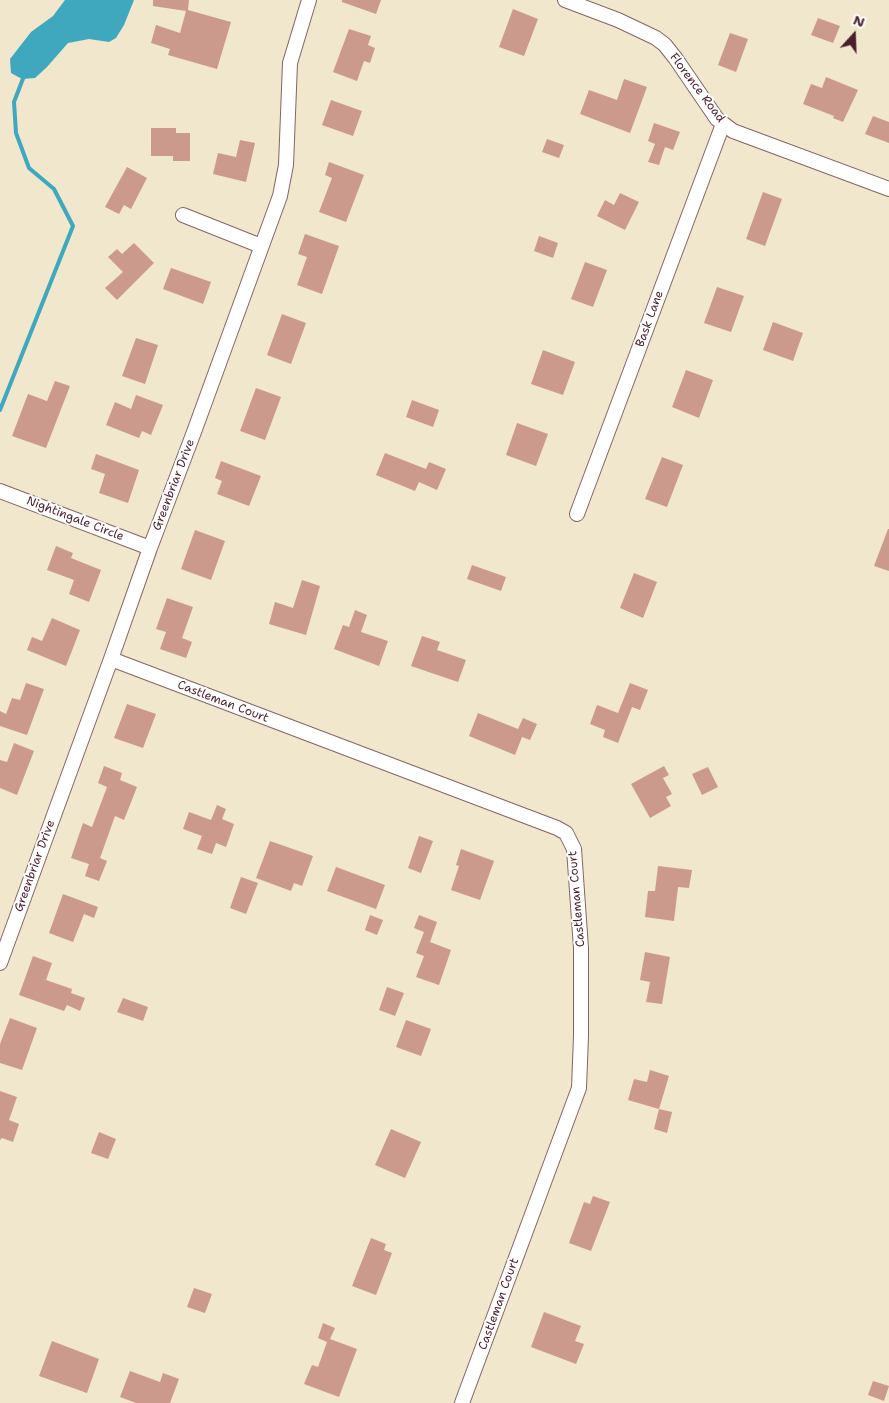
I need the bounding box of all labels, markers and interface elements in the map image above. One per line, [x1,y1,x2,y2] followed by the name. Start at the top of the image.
[829,10,879,60] north arrow
[851,11,867,31] text: N
[666,51,728,125] street label: Florence Road
[633,289,667,349] street label: Bask Lane
[150,437,198,533] street label: Greenbriar Drive
[24,494,126,544] street label: Nightingale Circle
[175,678,271,726] street label: Castleman Court
[12,818,58,914] street label: Greenbriar Drive
[566,850,588,948] street label: Castleman Court
[476,1256,522,1352] street label: Castleman Court

